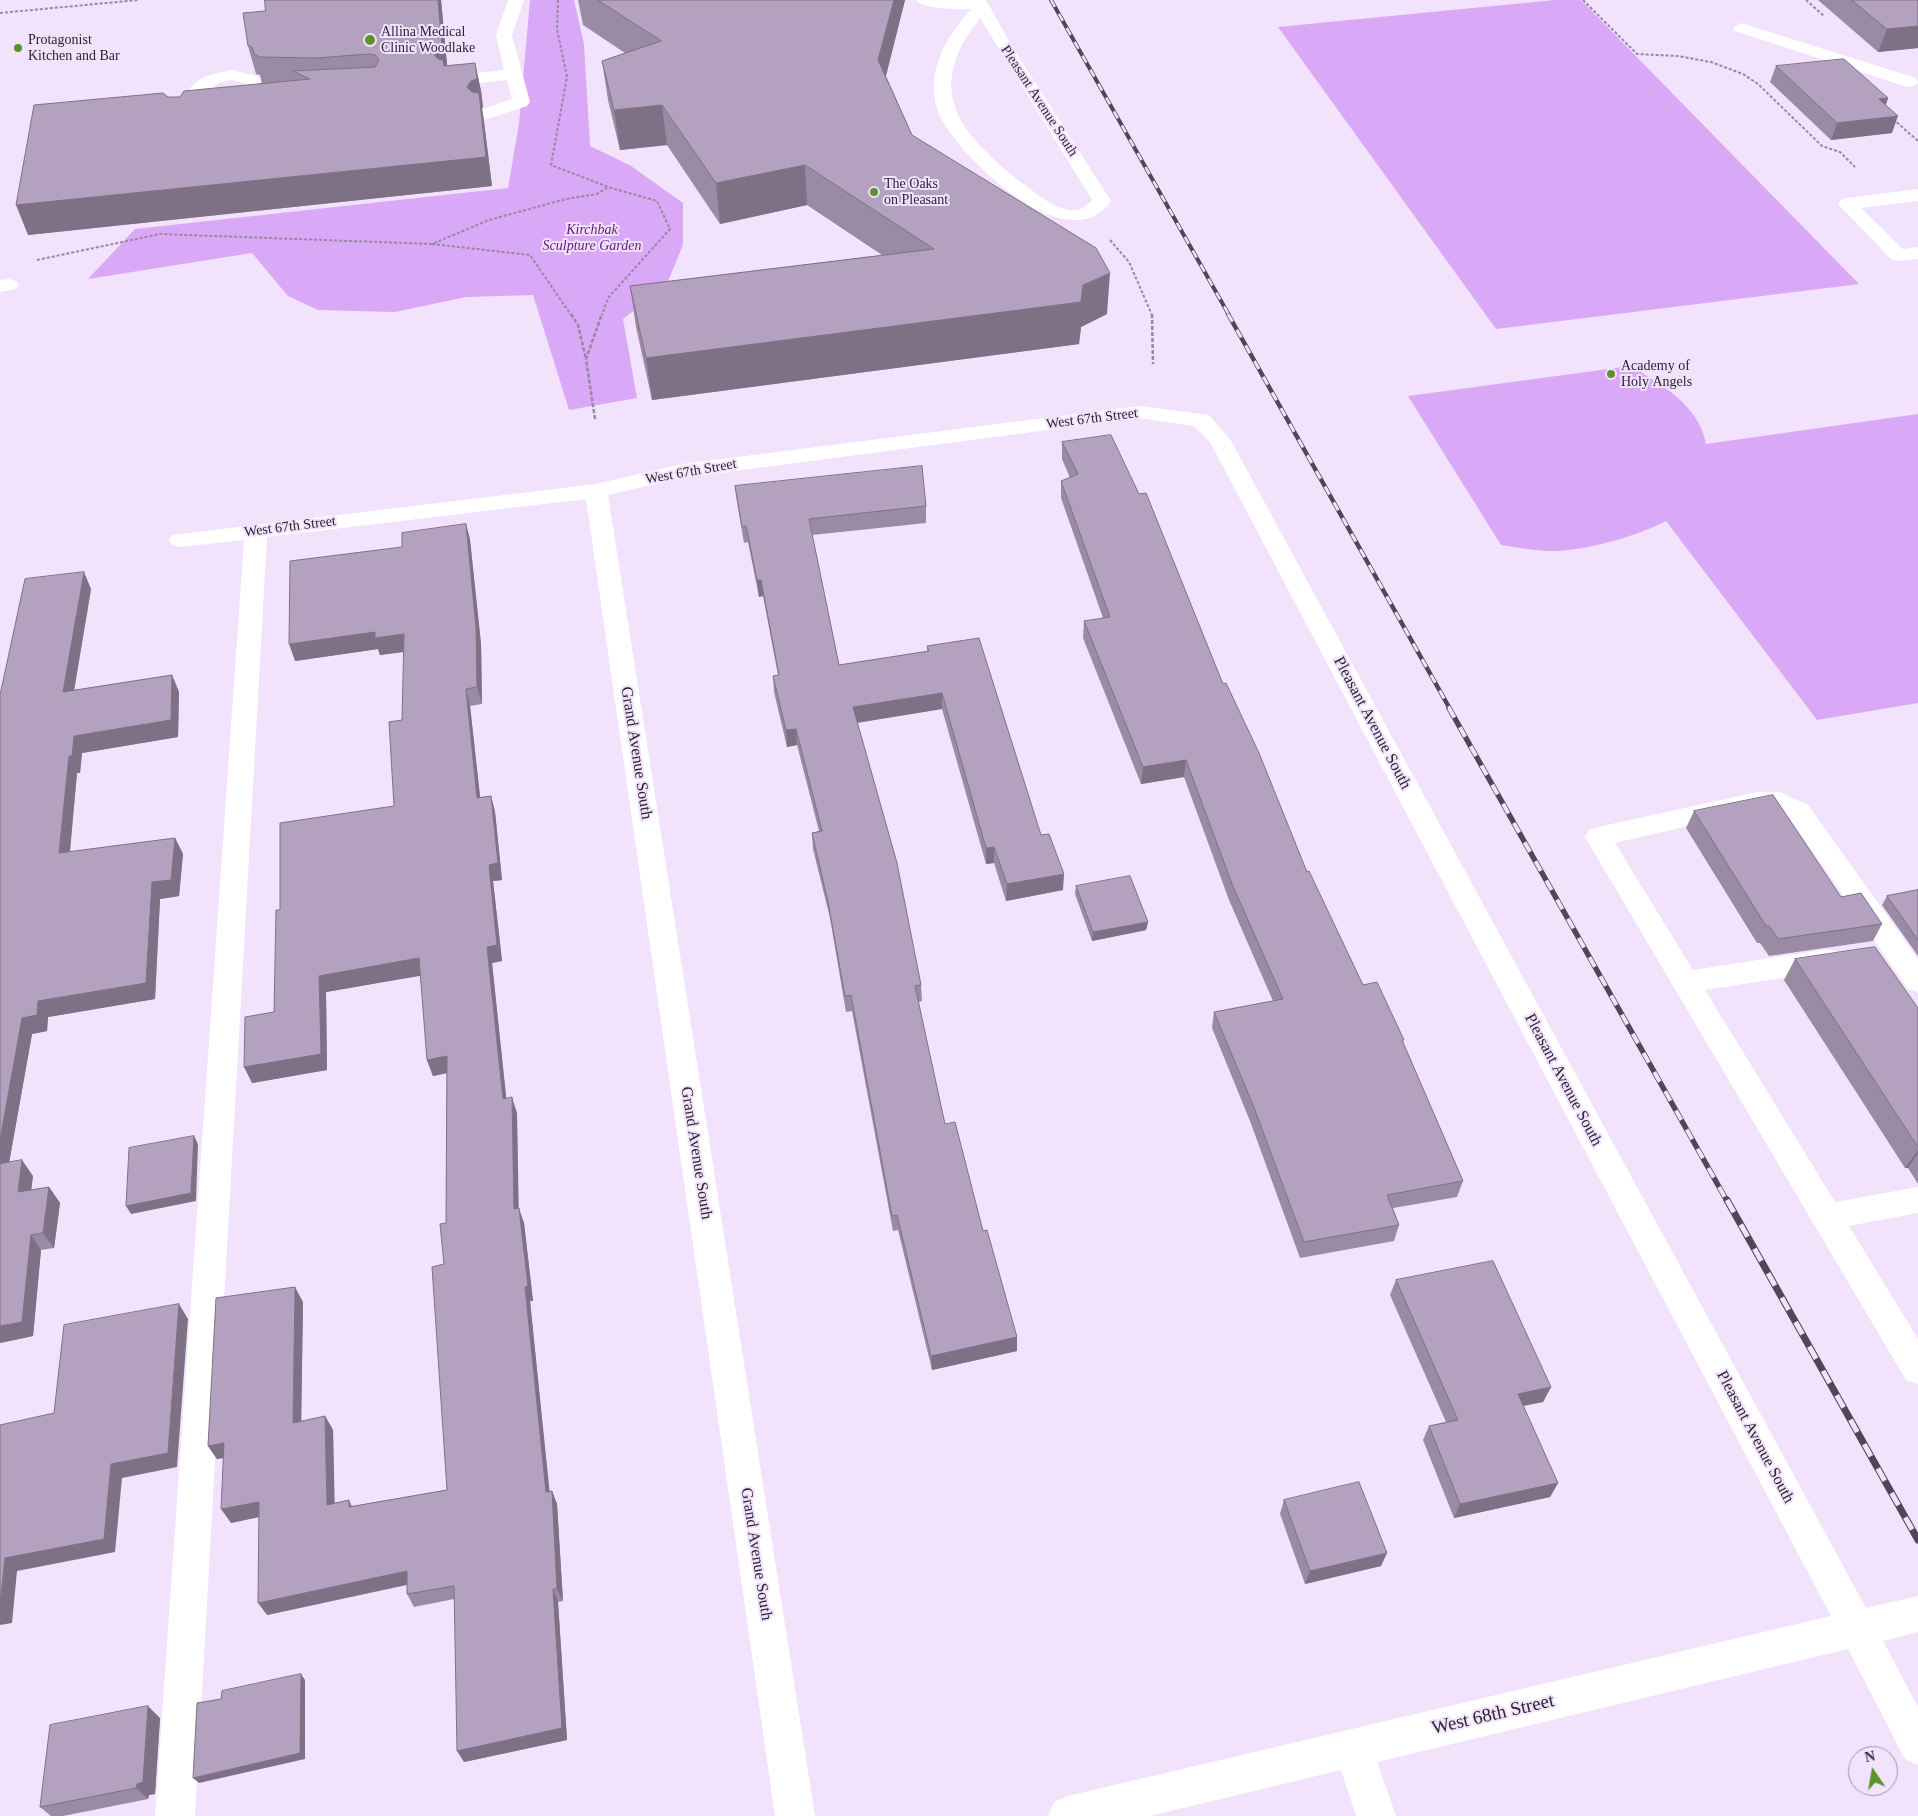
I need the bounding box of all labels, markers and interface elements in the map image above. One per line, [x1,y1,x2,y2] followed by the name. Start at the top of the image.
[381,24,475,56] place label: Allina Medical Clinic Woodlake
[28,32,120,64] place label: Protagonist Kitchen and Bar
[363,33,377,47] marker: Allina Medical Clinic Woodlake
[12,42,24,54] marker: Protagonist Kitchen and Bar
[997,42,1081,160] street label: Pleasant Avenue South
[884,176,948,208] place label: The Oaks on Pleasant
[868,186,880,198] marker: The Oaks on Pleasant
[543,222,641,254] park label: Kirchbak Sculpture Garden
[1621,358,1692,391] place label: Academy of Holy Angels
[1605,368,1617,380] marker: Academy of Holy Angels
[1045,405,1139,433] street label: West 67th Street
[644,456,738,488] street label: West 67th Street
[243,513,337,541] street label: West 67th Street
[1329,653,1415,793] street label: Pleasant Avenue South
[616,685,656,821] street label: Grand Avenue South
[1520,1010,1606,1150] street label: Pleasant Avenue South
[676,1085,716,1221] street label: Grand Avenue South
[1712,1367,1798,1507] street label: Pleasant Avenue South
[736,1486,776,1622] street label: Grand Avenue South
[1429,1690,1557,1740] street label: West 68th Street
[1848,1746,1898,1796] north arrow
[1863,1748,1876,1765] text: N

